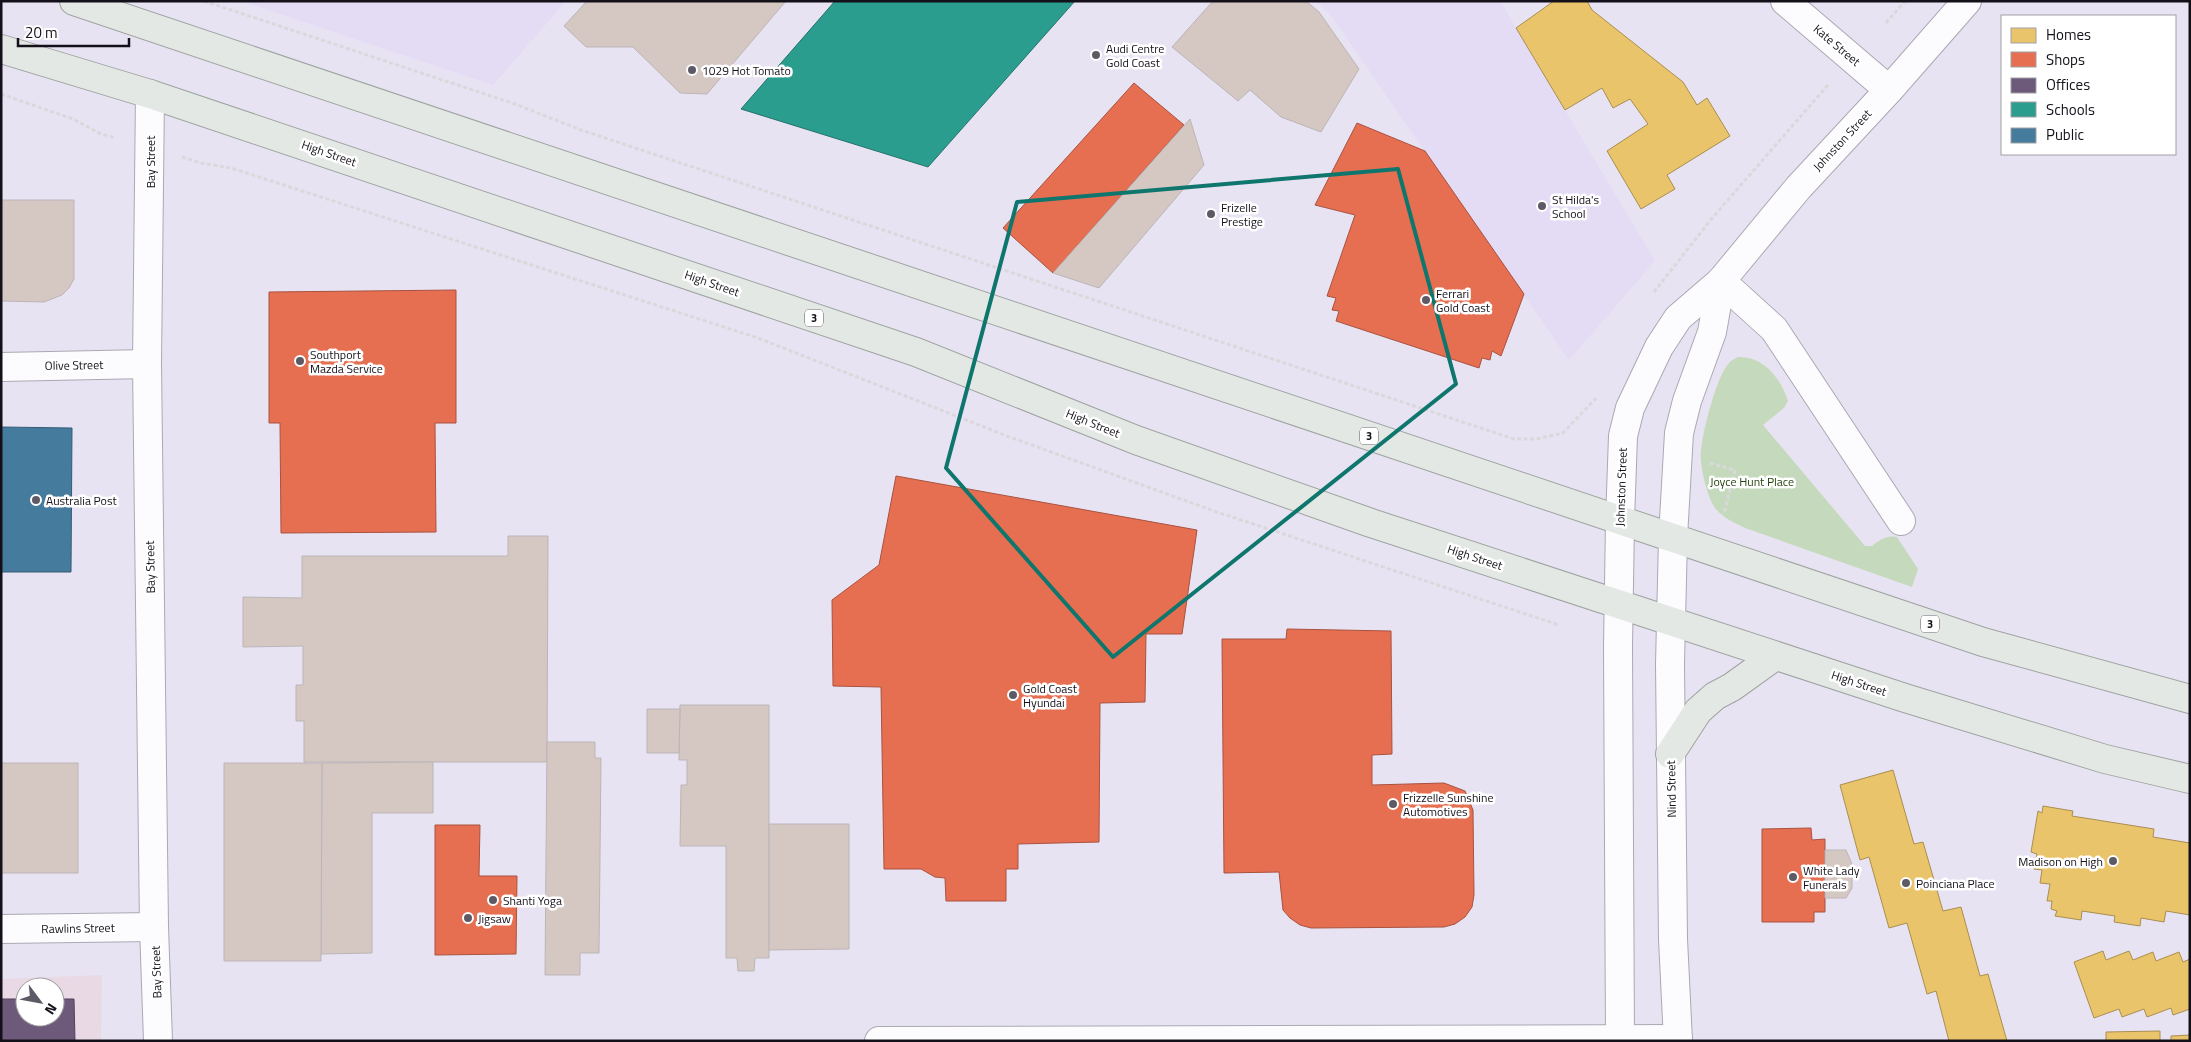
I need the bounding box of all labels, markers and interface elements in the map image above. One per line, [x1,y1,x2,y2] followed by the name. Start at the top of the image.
[18,15,129,47] scale bar
[2001,15,2176,155] legend
[1809,19,1865,71] street label: Kate Street
[25,21,58,44] text: 20 m
[2046,23,2091,46] text: Homes
[1106,39,1164,72] place label: Audi Centre Gold Coast
[2046,48,2085,71] text: Shops
[1090,49,1102,61] marker: Audi Centre Gold Coast
[702,61,791,80] place label: 1029 Hot Tomato
[686,64,698,76] marker: 1029 Hot Tomato
[2046,73,2090,96] text: Offices
[2046,98,2095,121] text: Schools
[1808,104,1876,175] street label: Johnston Street
[2046,123,2084,146] text: Public
[141,135,160,188] street label: Bay Street
[299,135,360,172] street label: High Street
[1552,190,1599,223] place label: St Hilda's School
[1221,198,1263,231] place label: Frizelle Prestige
[1536,200,1548,212] marker: St Hilda's School
[1205,208,1217,220] marker: Frizelle Prestige
[682,265,743,302] street label: High Street
[1436,284,1491,317] place label: Ferrari Gold Coast
[1420,294,1432,306] marker: Ferrari Gold Coast
[805,310,823,326] road number: 3
[310,345,383,378] place label: Southport Mazda Service
[45,355,104,375] street label: Olive Street
[294,355,306,367] marker: Southport Mazda Service
[1063,404,1124,443] street label: High Street
[1360,428,1378,444] road number: 3
[1610,447,1632,527] street label: Johnston Street
[1710,472,1794,491] park label: Joyce Hunt Place
[46,491,118,510] place label: Australia Post
[30,494,42,506] marker: Australia Post
[1445,539,1506,575] street label: High Street
[140,540,160,594] street label: Bay Street
[1921,616,1939,632] road number: 3
[1829,665,1890,701] street label: High Street
[1023,679,1078,712] place label: Gold Coast Hyundai
[1007,689,1019,701] marker: Gold Coast Hyundai
[1661,759,1681,818] street label: Nind Street
[1403,788,1494,821] place label: Frizzelle Sunshine Automotives
[1387,798,1399,810] marker: Frizzelle Sunshine Automotives
[2018,852,2103,871] place label: Madison on High
[2107,855,2119,867] marker: Madison on High
[1803,861,1860,894] place label: White Lady Funerals
[1787,871,1799,883] marker: White Lady Funerals
[1916,874,1995,893] place label: Poinciana Place
[1900,877,1912,889] marker: Poinciana Place
[503,891,562,910] place label: Shanti Yoga
[487,894,499,906] marker: Shanti Yoga
[478,909,511,928] place label: Jigsaw
[462,912,474,924] marker: Jigsaw
[41,918,116,938] street label: Rawlins Street
[146,945,166,999] street label: Bay Street
[15,977,65,1027] north arrow
[40,999,63,1019] text: N

